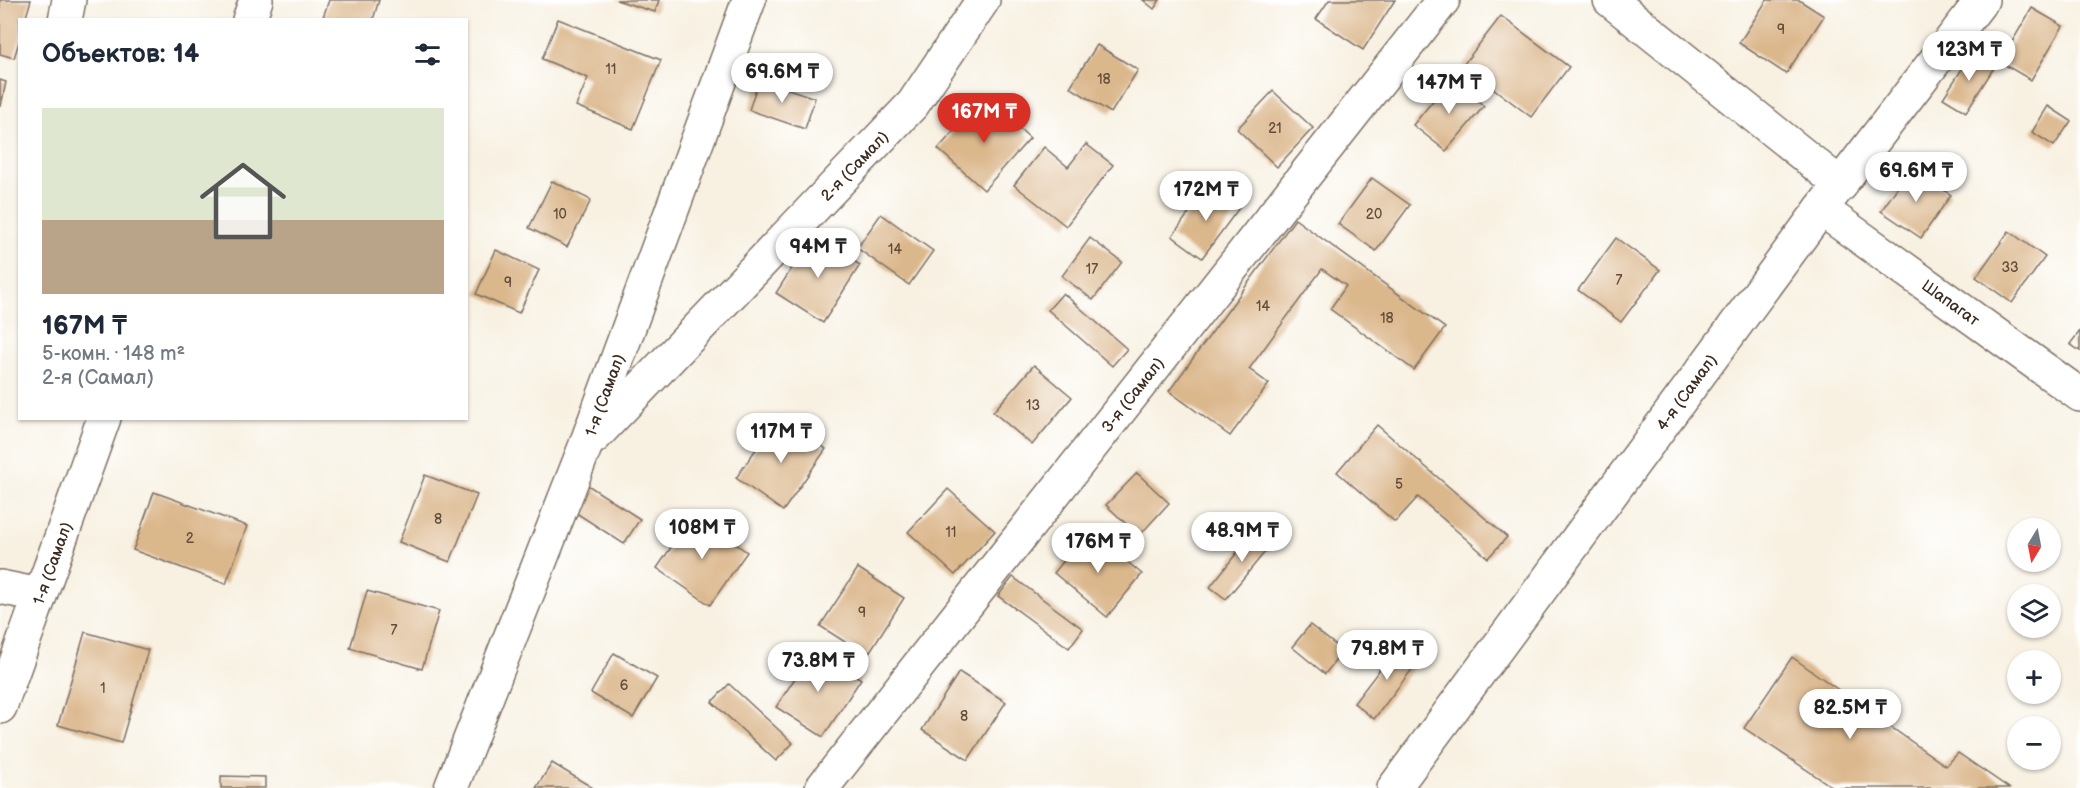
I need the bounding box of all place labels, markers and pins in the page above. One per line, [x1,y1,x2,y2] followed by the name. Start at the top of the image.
[1920,31,2018,82] pin: 123M ₸
[727,53,837,104] pin: 69.6M ₸
[1400,64,1498,115] pin: 147M ₸
[935,93,1033,144] pin: 167M ₸
[1861,152,1971,203] pin: 69.6M ₸
[1157,171,1255,222] pin: 172M ₸
[776,228,860,279] pin: 94M ₸
[732,413,830,464] pin: 117M ₸
[653,509,751,560] pin: 108M ₸
[1187,512,1297,563] pin: 48.9M ₸
[1049,523,1147,574] pin: 176M ₸
[1332,630,1442,681] pin: 79.8M ₸
[763,642,873,693] pin: 73.8M ₸
[1795,689,1905,740] pin: 82.5M ₸

